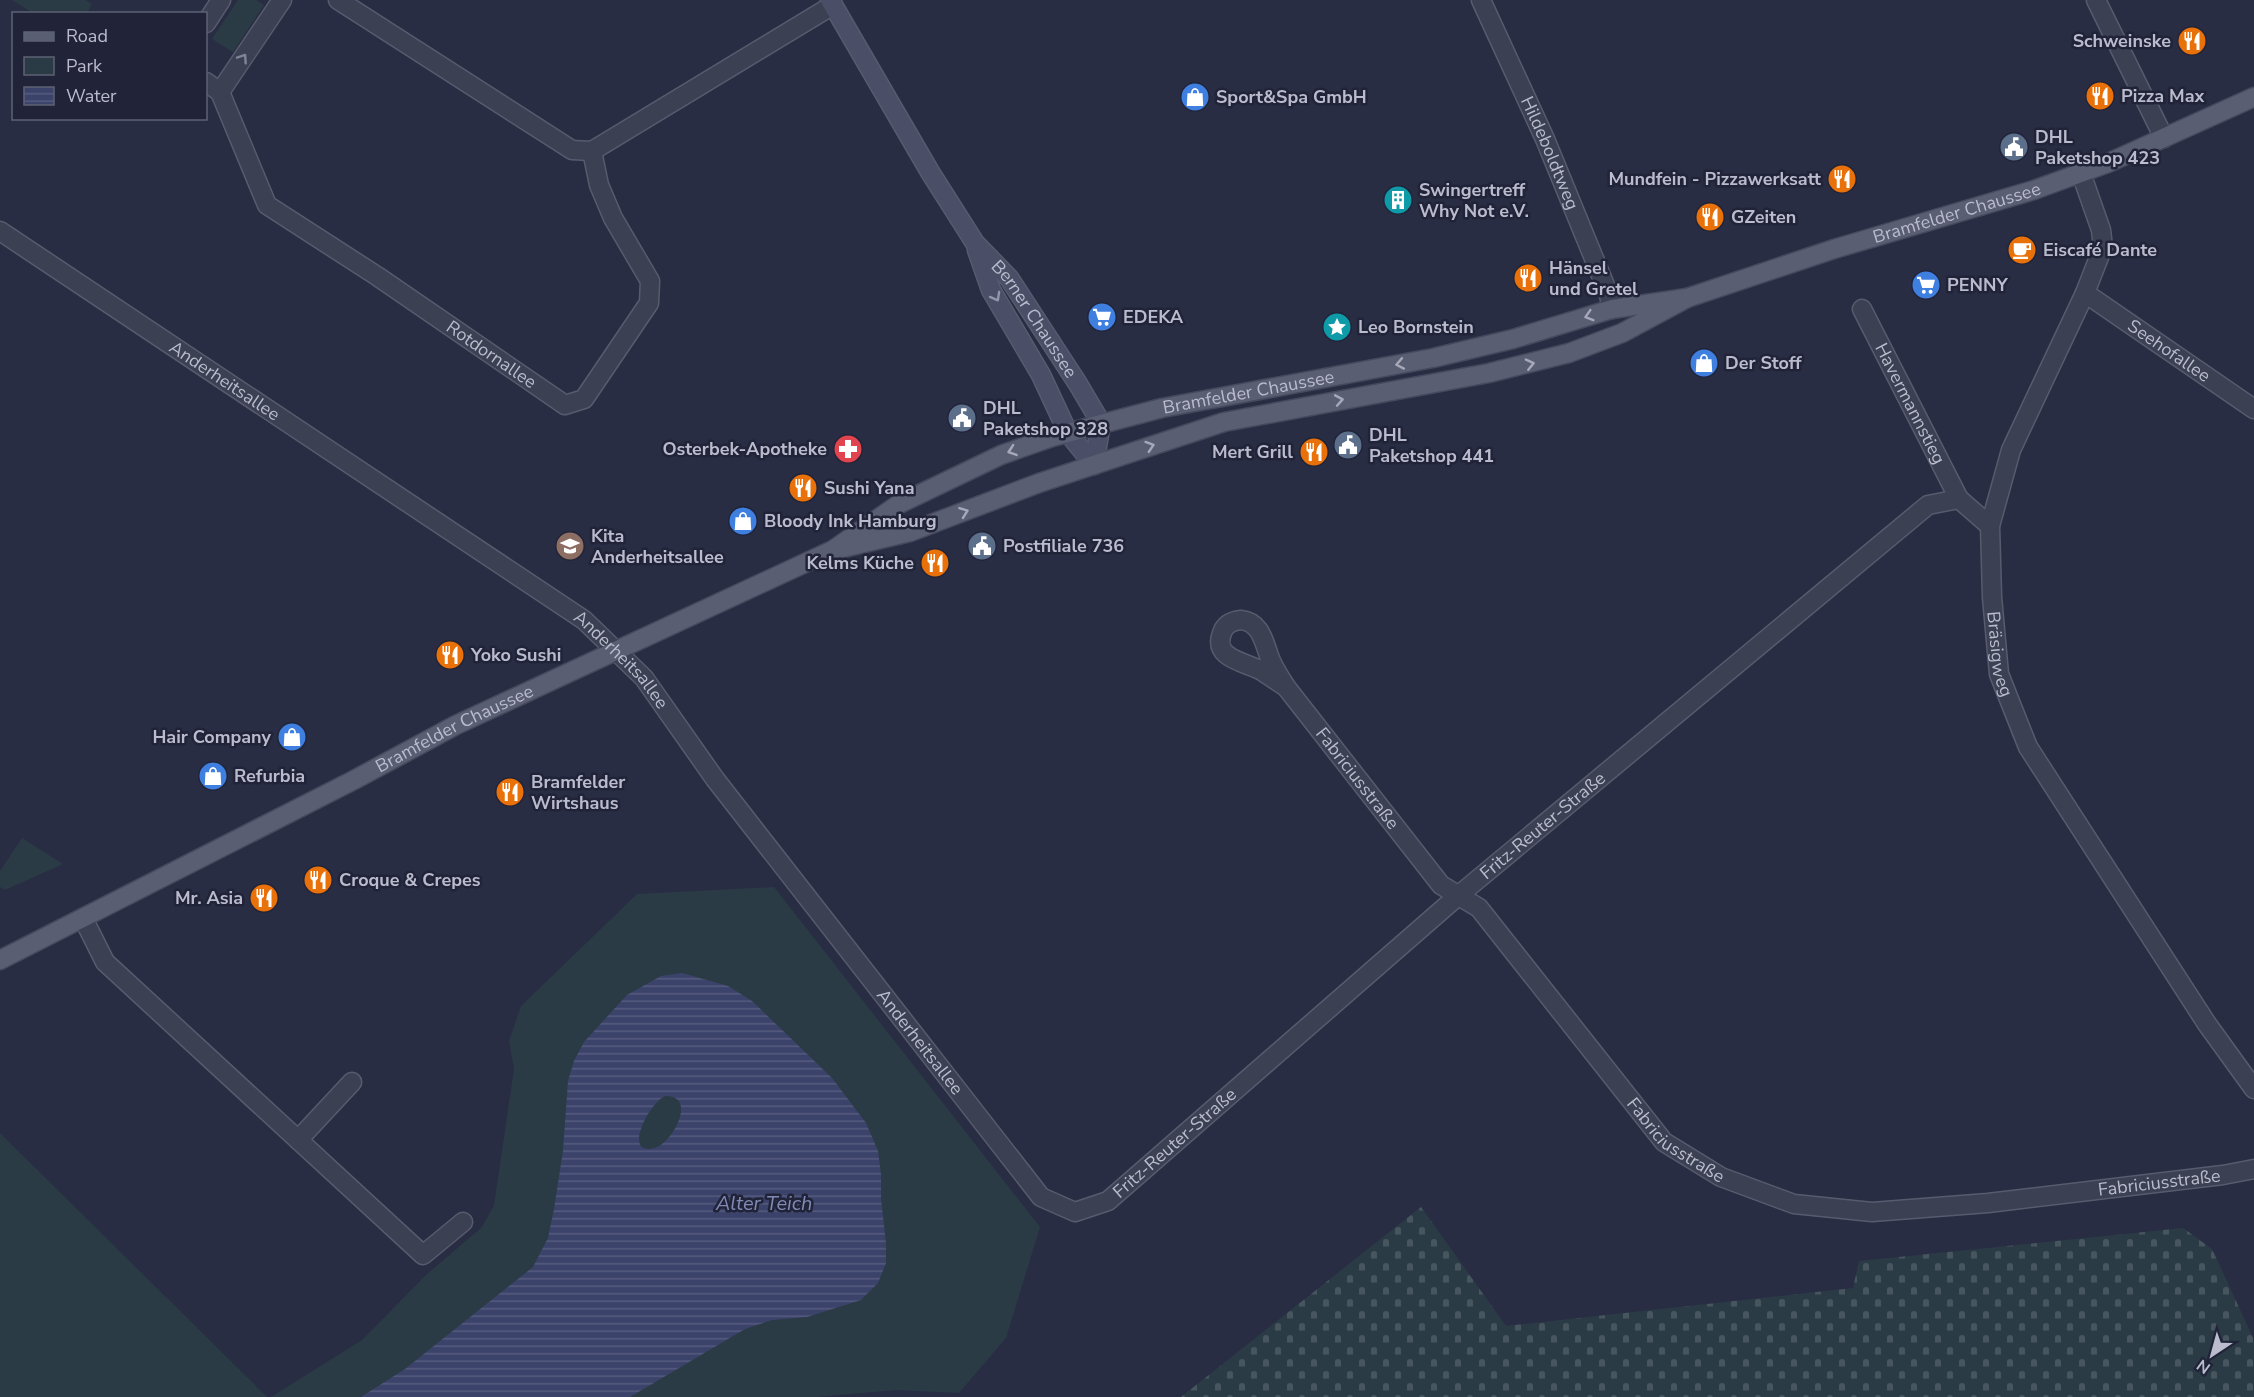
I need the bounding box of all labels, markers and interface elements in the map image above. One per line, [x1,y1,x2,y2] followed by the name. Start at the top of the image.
[12,12,207,120] legend
[66,24,108,48] text: Road
[2176,25,2208,57] restaurant icon: Schweinske
[2073,29,2171,53] place label: Schweinske
[66,54,103,78] text: Park
[236,54,247,65] one-way arrow
[2084,80,2116,112] restaurant icon: Pizza Max
[1179,81,1211,113] shop icon: Sport&Spa GmbH
[66,84,117,108] text: Water
[2121,84,2204,108] place label: Pizza Max
[1216,85,1367,109] place label: Sport&Spa GmbH
[1515,93,1585,213] street label: Hildeboldtweg
[2035,125,2160,170] place label: DHL Paketshop 423
[1998,131,2030,163] public building icon: DHL Paketshop 423
[1826,163,1858,195] restaurant icon: Mundfein - Pizzawerksatt
[1608,167,1821,191] place label: Mundfein - Pizzawerksatt
[1870,177,2044,249] street label: Bramfelder Chaussee
[1419,178,1529,223] place label: Swingertreff Why Not e.V.
[1382,184,1414,216] building icon: Swingertreff Why Not e.V.
[1694,201,1726,233] restaurant icon: GZeiten
[1731,205,1796,229] place label: GZeiten
[2006,234,2038,266] cafe icon: Eiscafé Dante
[2043,238,2157,262] place label: Eiscafé Dante
[986,255,1083,383] street label: Berner Chaussee
[1549,256,1638,301] place label: Hänsel und Gretel
[1512,262,1544,294] restaurant icon: Hänsel und Gretel
[1910,269,1942,301] supermarket icon: PENNY
[1947,273,2008,297] place label: PENNY
[989,291,1000,301] one-way arrow
[1086,301,1118,333] supermarket icon: EDEKA
[1123,305,1184,329] place label: EDEKA
[1584,309,1595,321] one-way arrow
[1321,311,1353,343] place icon: Leo Bornstein
[2123,314,2215,388] street label: Seehofallee
[441,315,541,394] street label: Rotdornallee
[1358,315,1474,339] place label: Leo Bornstein
[165,335,285,426] street label: Anderheitsallee
[1869,339,1951,468] street label: Havermannstieg
[1688,347,1720,379] shop icon: Der Stoff
[1725,351,1802,375] place label: Der Stoff
[1395,357,1405,370] one-way arrow
[1525,358,1535,371] one-way arrow
[1161,364,1336,420] street label: Bramfelder Chaussee
[1334,394,1344,407] one-way arrow
[983,396,1108,441] place label: DHL Paketshop 328
[946,402,978,434] public building icon: DHL Paketshop 328
[1369,423,1494,468] place label: DHL Paketshop 441
[1332,429,1364,461] public building icon: DHL Paketshop 441
[832,433,864,465] pharmacy icon: Osterbek-Apotheke
[1298,436,1330,468] restaurant icon: Mert Grill
[662,437,827,461] place label: Osterbek-Apotheke
[1212,440,1293,464] place label: Mert Grill
[1144,441,1155,453] one-way arrow
[1008,444,1018,457] one-way arrow
[787,472,819,504] restaurant icon: Sushi Yana
[824,476,915,500] place label: Sushi Yana
[727,505,759,537] shop icon: Bloody Ink Hamburg
[959,506,969,519] one-way arrow
[764,509,937,533] place label: Bloody Ink Hamburg
[591,524,724,569] place label: Kita Anderheitsallee
[554,530,586,562] school or university icon: Kita Anderheitsallee
[966,530,998,562] public building icon: Postfiliale 736
[1003,534,1124,558] place label: Postfiliale 736
[919,547,951,579] restaurant icon: Kelms Küche
[806,551,914,575] place label: Kelms Küche
[569,605,674,713] street label: Anderheitsallee
[1981,610,2019,700] street label: Bräsigweg
[434,639,466,671] restaurant icon: Yoko Sushi
[470,643,561,667] place label: Yoko Sushi
[371,679,537,778] street label: Bramfelder Chaussee
[276,721,308,753] shop icon: Hair Company
[1310,723,1405,834] street label: Fabriciusstraße
[152,725,272,749] place label: Hair Company
[197,760,229,792] shop icon: Refurbia
[234,764,305,788] place label: Refurbia
[1475,766,1610,885] street label: Fritz-Reuter-Straße
[531,770,625,815] place label: Bramfelder Wirtshaus
[494,776,526,808] restaurant icon: Bramfelder Wirtshaus
[302,864,334,896] restaurant icon: Croque & Crepes
[339,868,481,892] place label: Croque & Crepes
[248,882,280,914] restaurant icon: Mr. Asia
[175,886,243,910] place label: Mr. Asia
[871,984,969,1100] street label: Anderheitsallee
[1108,1082,1241,1203] street label: Fritz-Reuter-Straße
[1621,1092,1729,1188] street label: Fabriciusstraße
[2097,1163,2222,1202] street label: Fabriciusstraße
[715,1190,812,1217] water label: Alter Teich
[2182,1325,2242,1385] north arrow
[2192,1354,2215,1379] text: N

